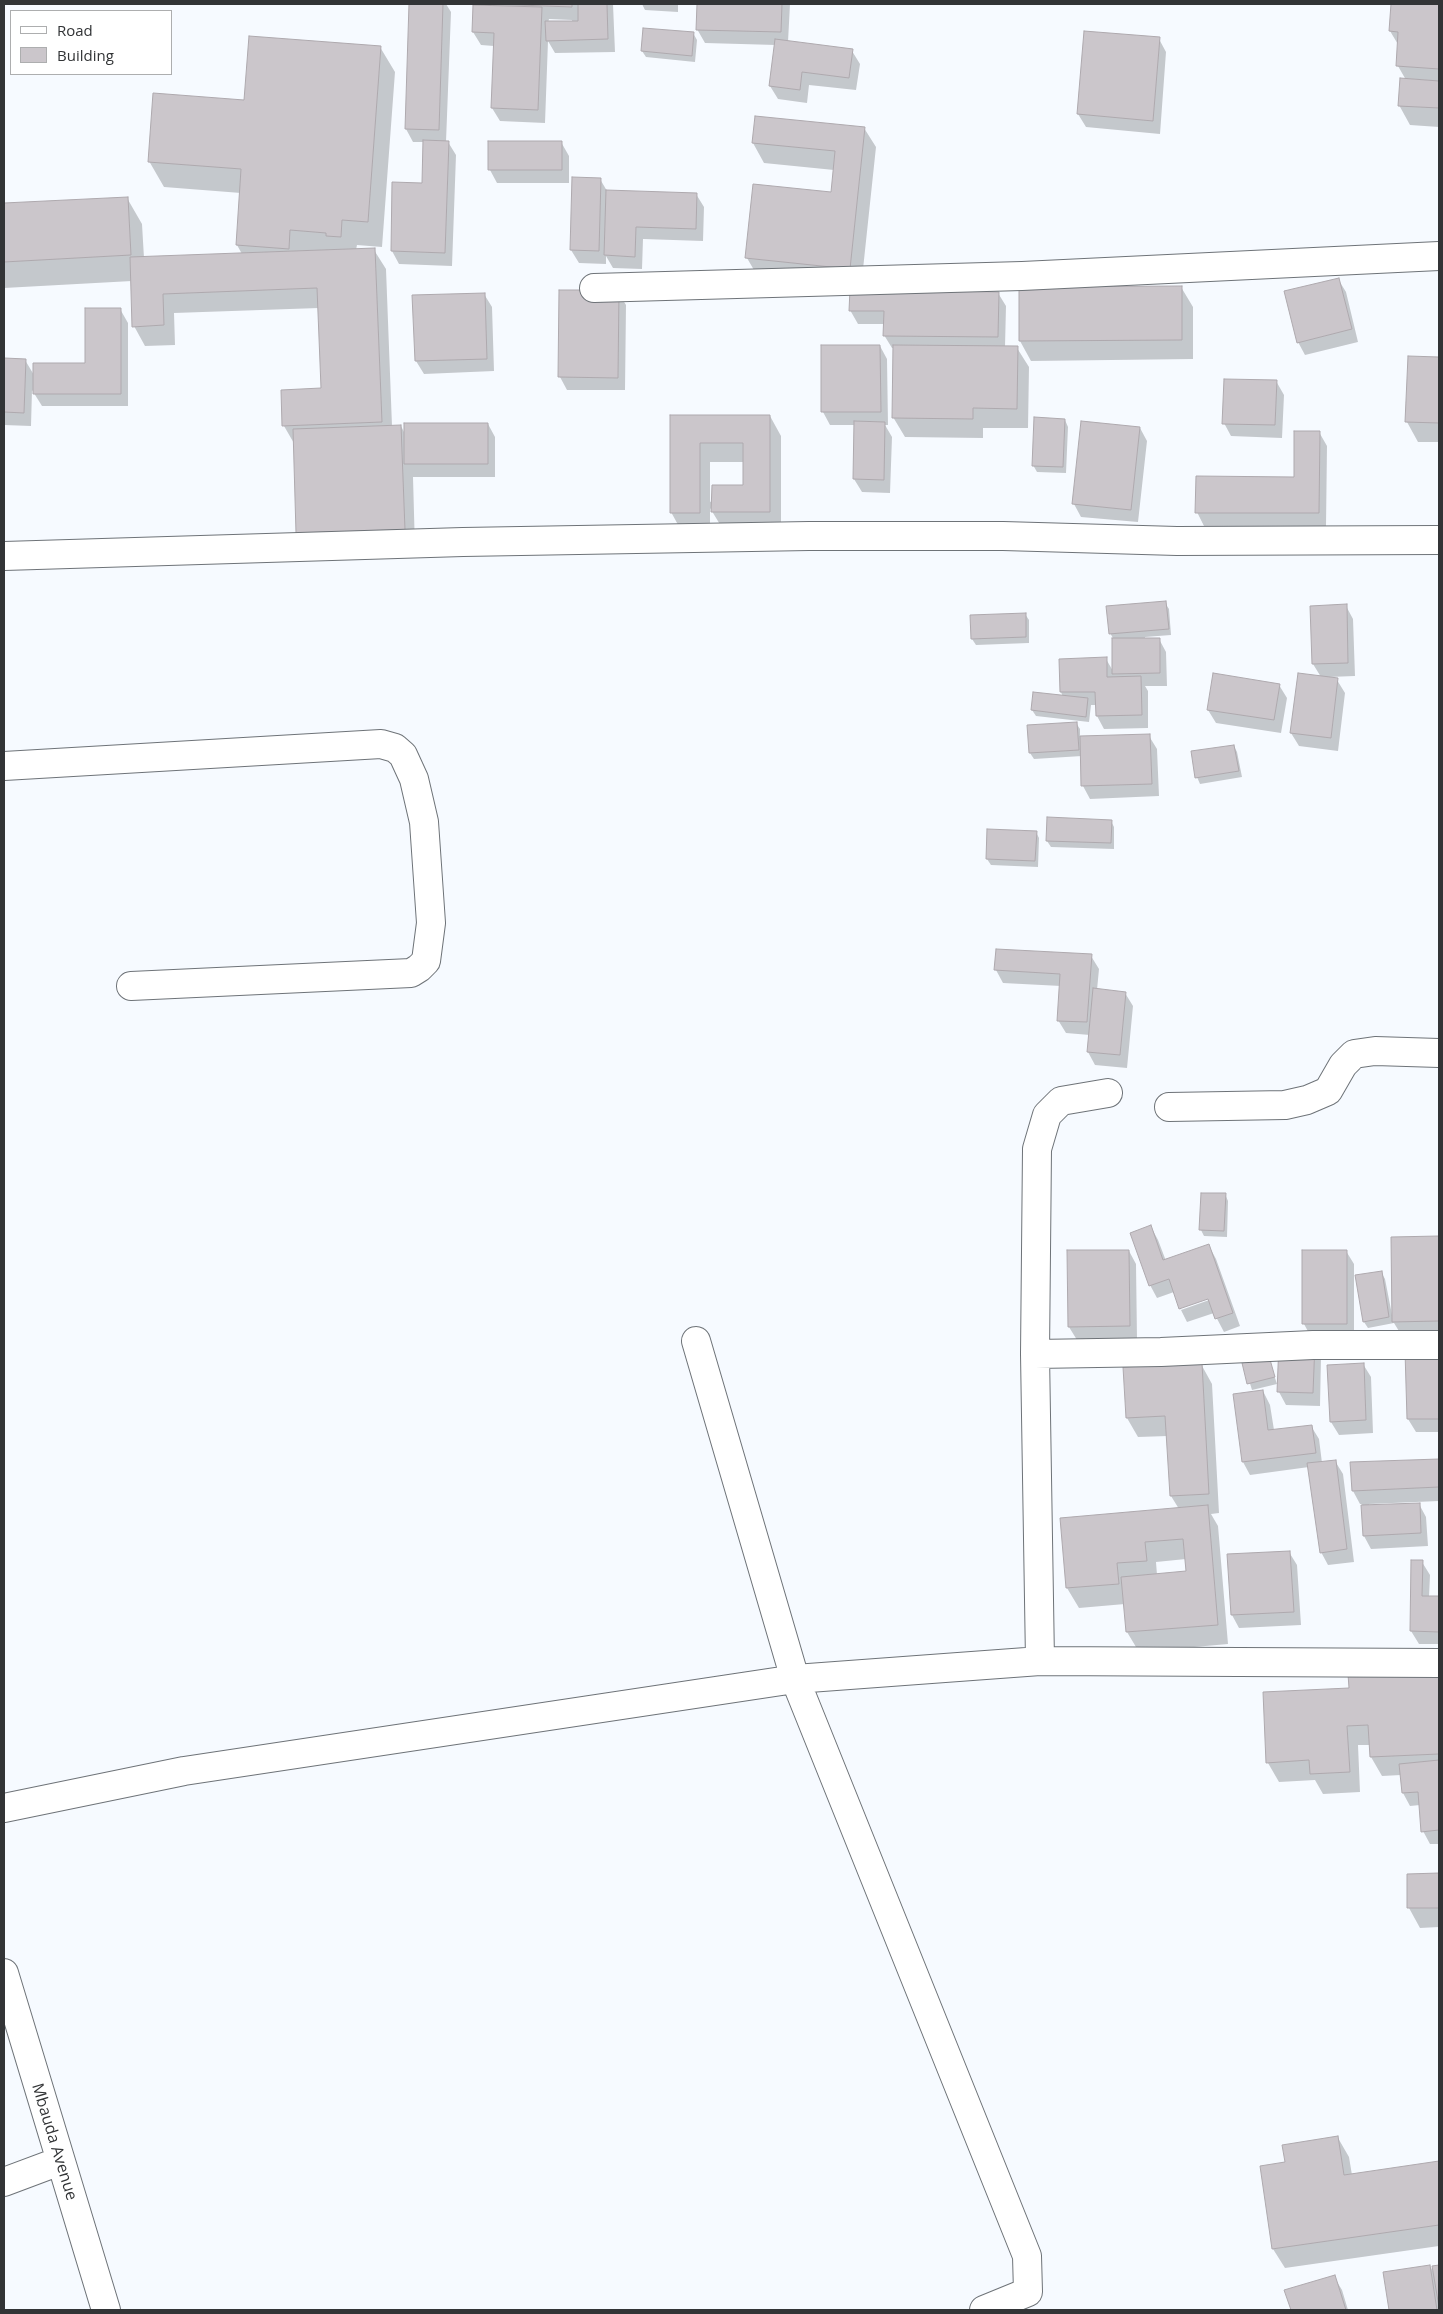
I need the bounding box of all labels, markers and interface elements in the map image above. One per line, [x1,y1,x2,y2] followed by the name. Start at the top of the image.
[10,10,172,75] legend
[57,20,93,40] text: Road
[57,45,114,65] text: Building
[27,2081,81,2203] street label: Mbauda Avenue

